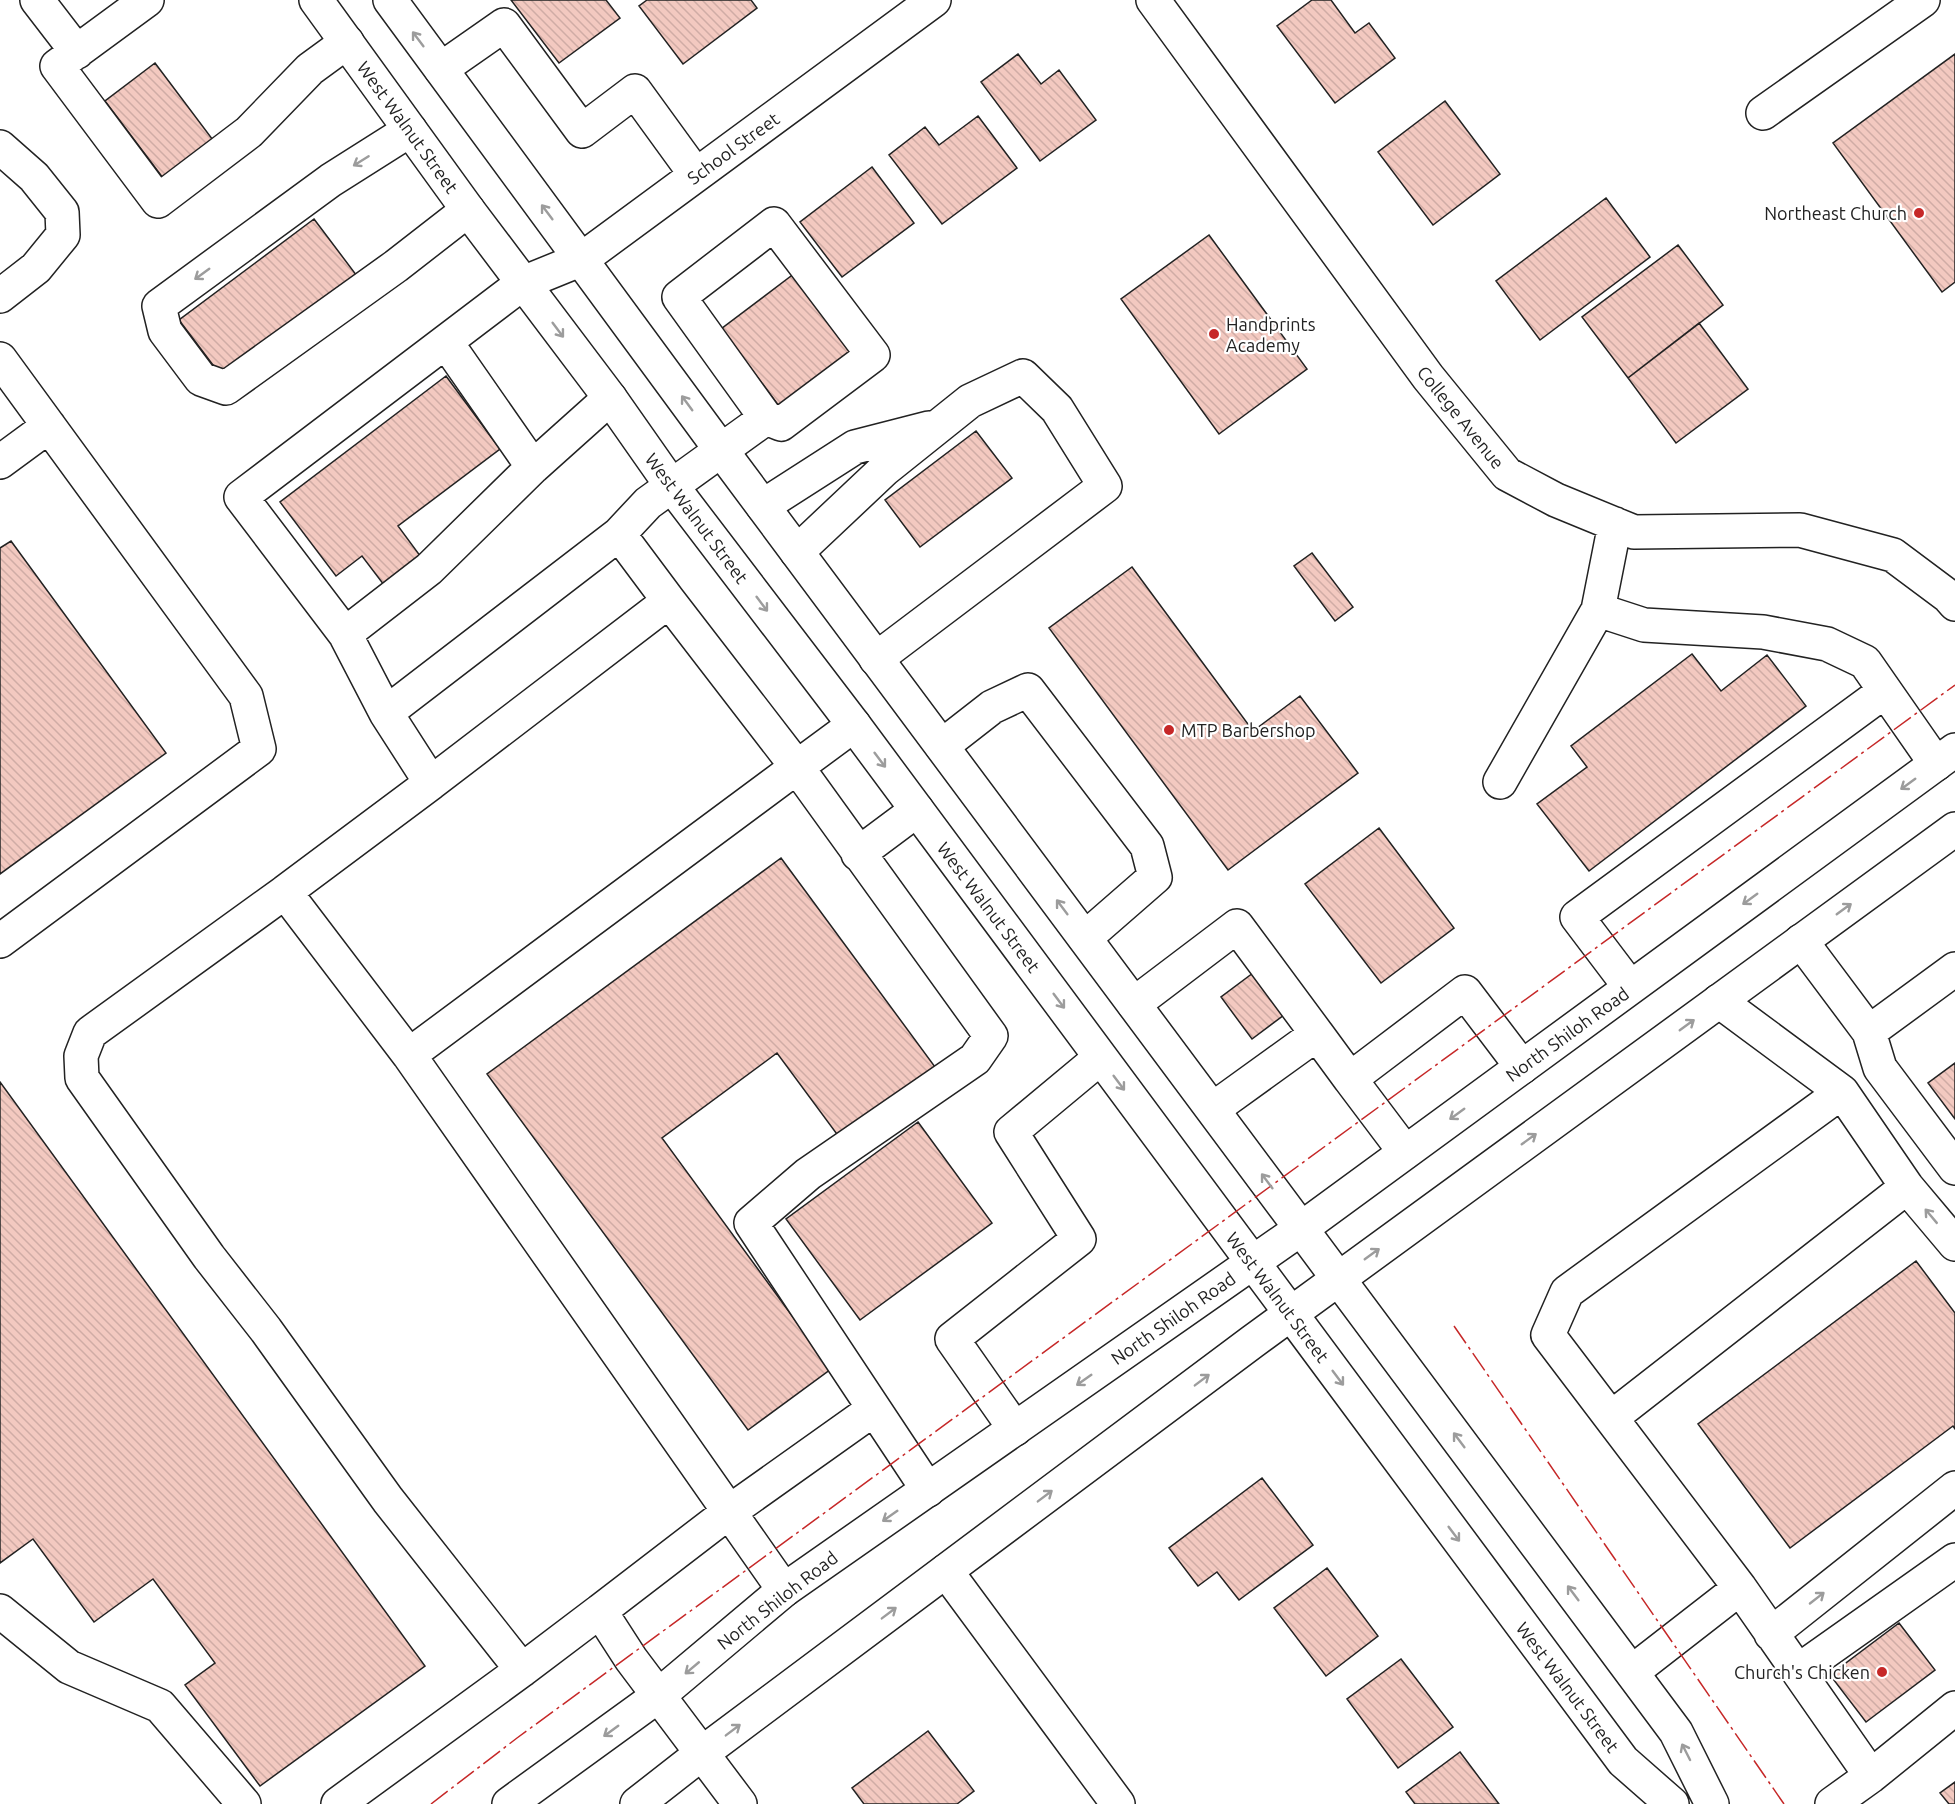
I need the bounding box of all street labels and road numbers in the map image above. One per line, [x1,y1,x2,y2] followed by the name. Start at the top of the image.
[354,57,462,197] street label: West Walnut Street
[683,108,783,188] street label: School Street
[1414,362,1508,472] street label: College Avenue
[642,449,752,587] street label: West Walnut Street
[934,838,1044,976] street label: West Walnut Street
[1502,983,1632,1085] street label: North Shiloh Road
[1223,1228,1333,1366] street label: West Walnut Street
[1107,1268,1239,1368] street label: North Shiloh Road
[713,1547,841,1653] street label: North Shiloh Road
[1513,1618,1623,1756] street label: West Walnut Street

